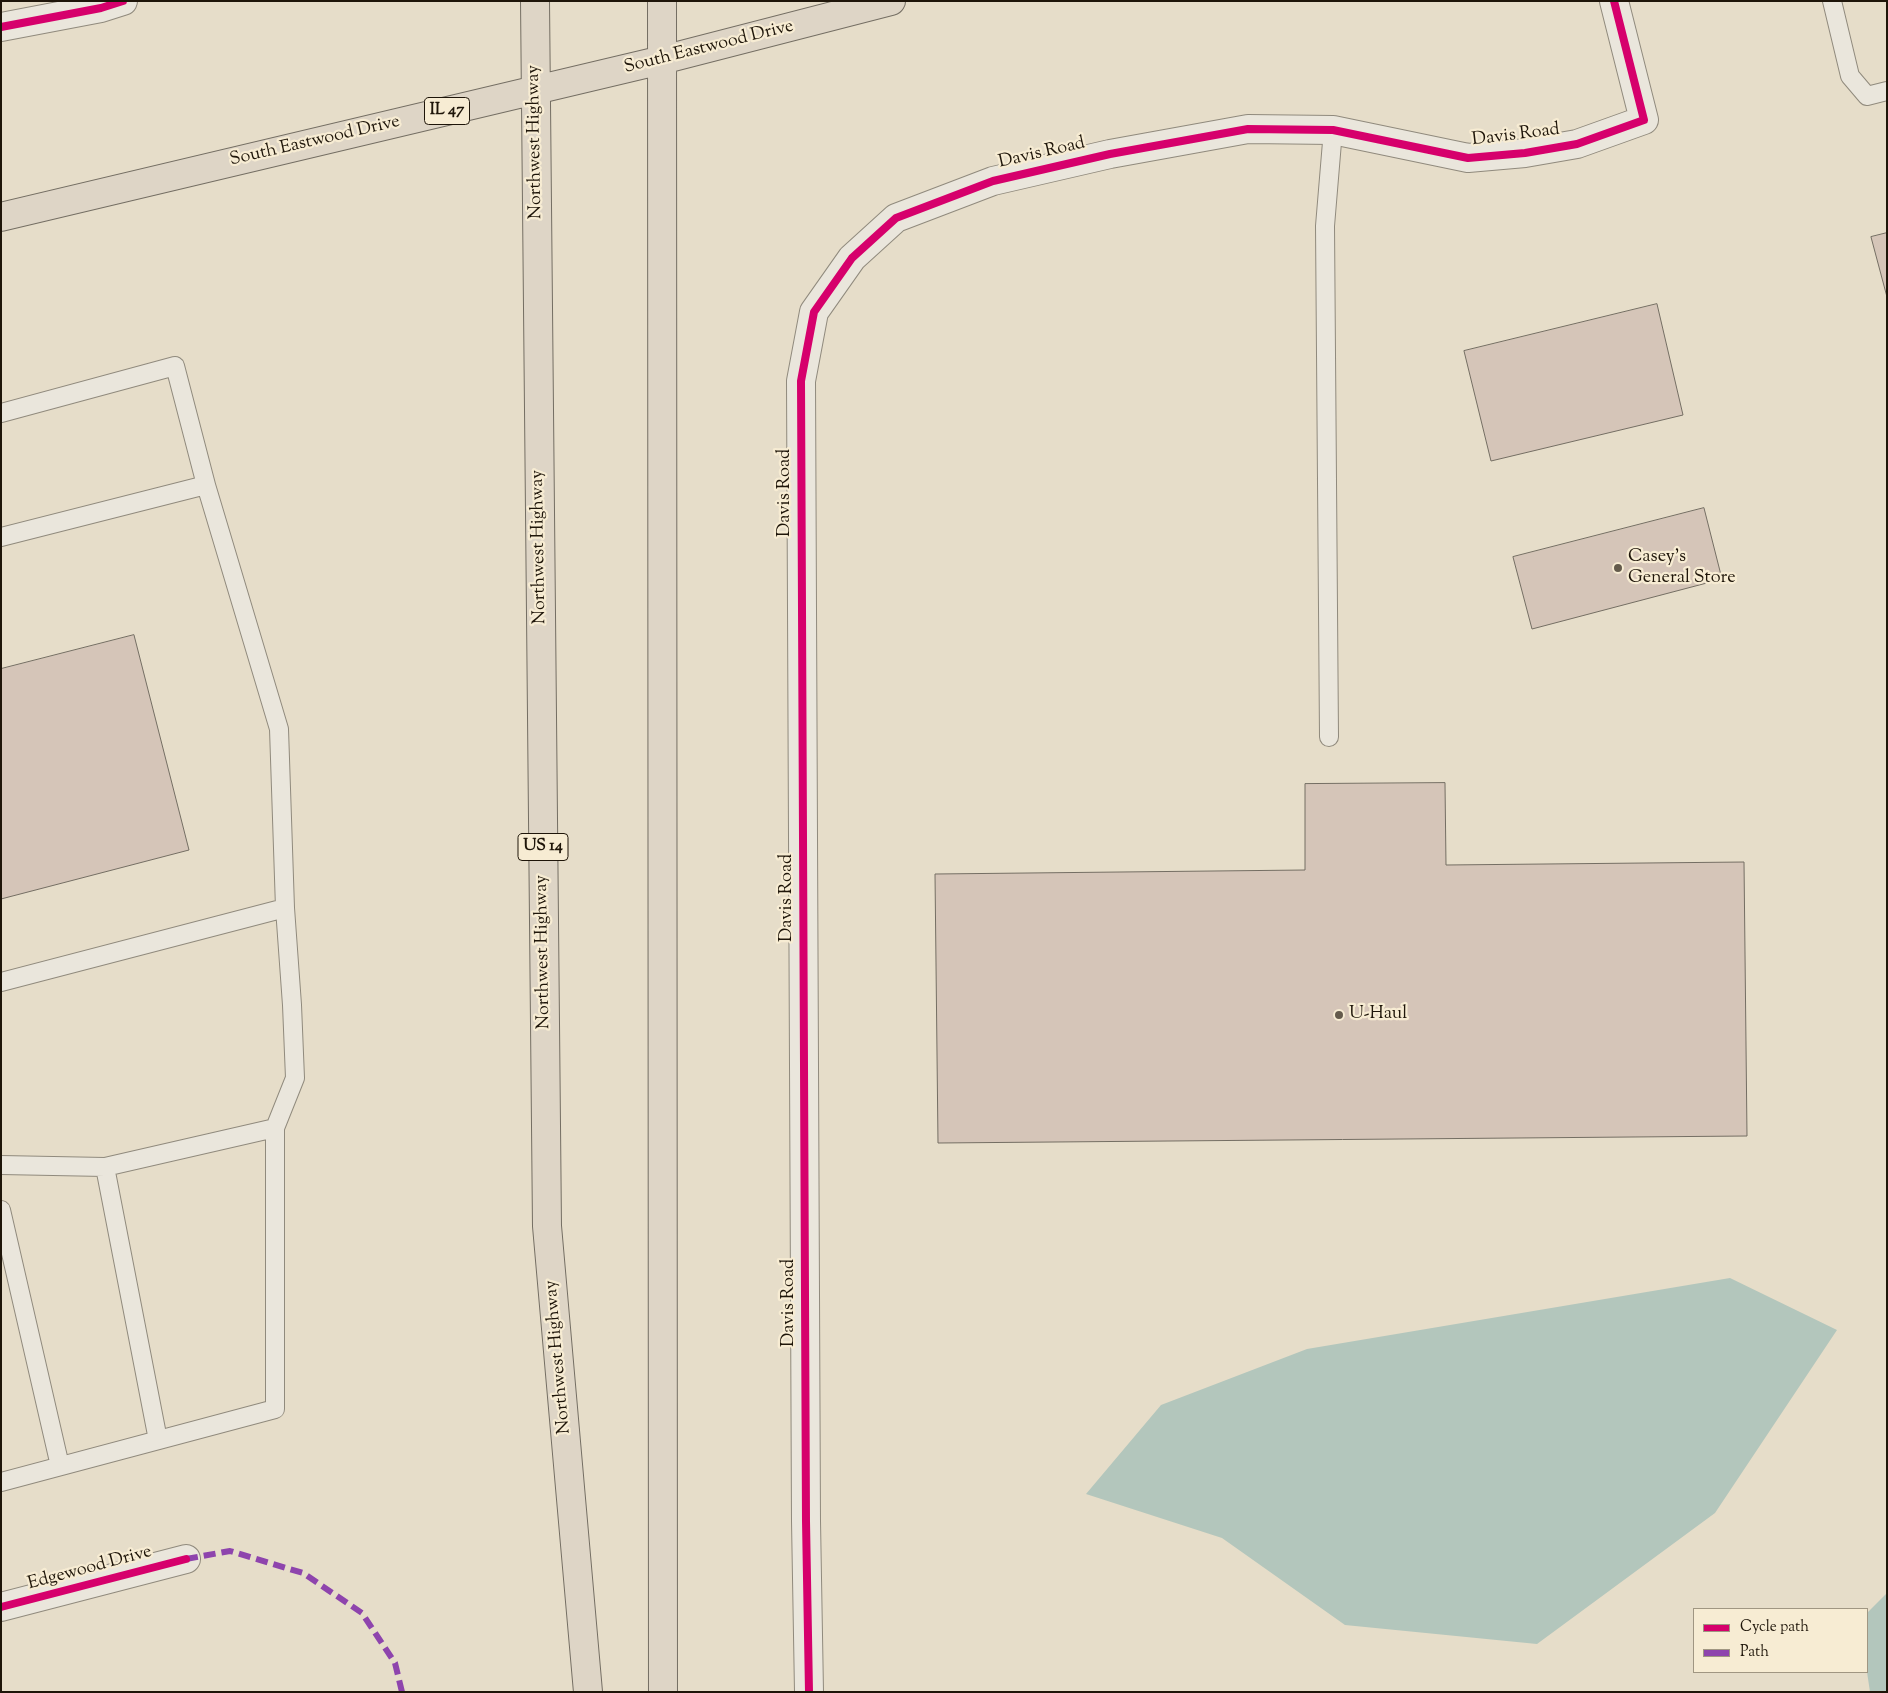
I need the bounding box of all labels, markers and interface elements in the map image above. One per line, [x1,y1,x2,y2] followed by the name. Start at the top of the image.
[622,16,796,80] street label: South Eastwood Drive
[524,65,548,219] street label: Northwest Highway
[424,98,470,124] road number: IL 47
[228,112,402,172] street label: South Eastwood Drive
[1471,120,1561,152] street label: Davis Road
[997,134,1087,174] street label: Davis Road
[775,449,797,537] street label: Davis Road
[528,470,552,624] street label: Northwest Highway
[1628,547,1736,590] place label: Casey's General Store
[1612,562,1624,574] marker: Casey's General Store
[518,834,568,860] road number: US 14
[777,854,799,942] street label: Davis Road
[532,875,556,1029] street label: Northwest Highway
[1349,1004,1407,1026] place label: U-Haul
[1333,1009,1345,1021] marker: U-Haul
[779,1259,801,1347] street label: Davis Road
[542,1279,576,1435] street label: Northwest Highway
[26,1542,154,1596] street label: Edgewood Drive
[1693,1608,1868,1673] legend
[1740,1617,1809,1638] text: Cycle path
[1740,1642,1769,1663] text: Path

